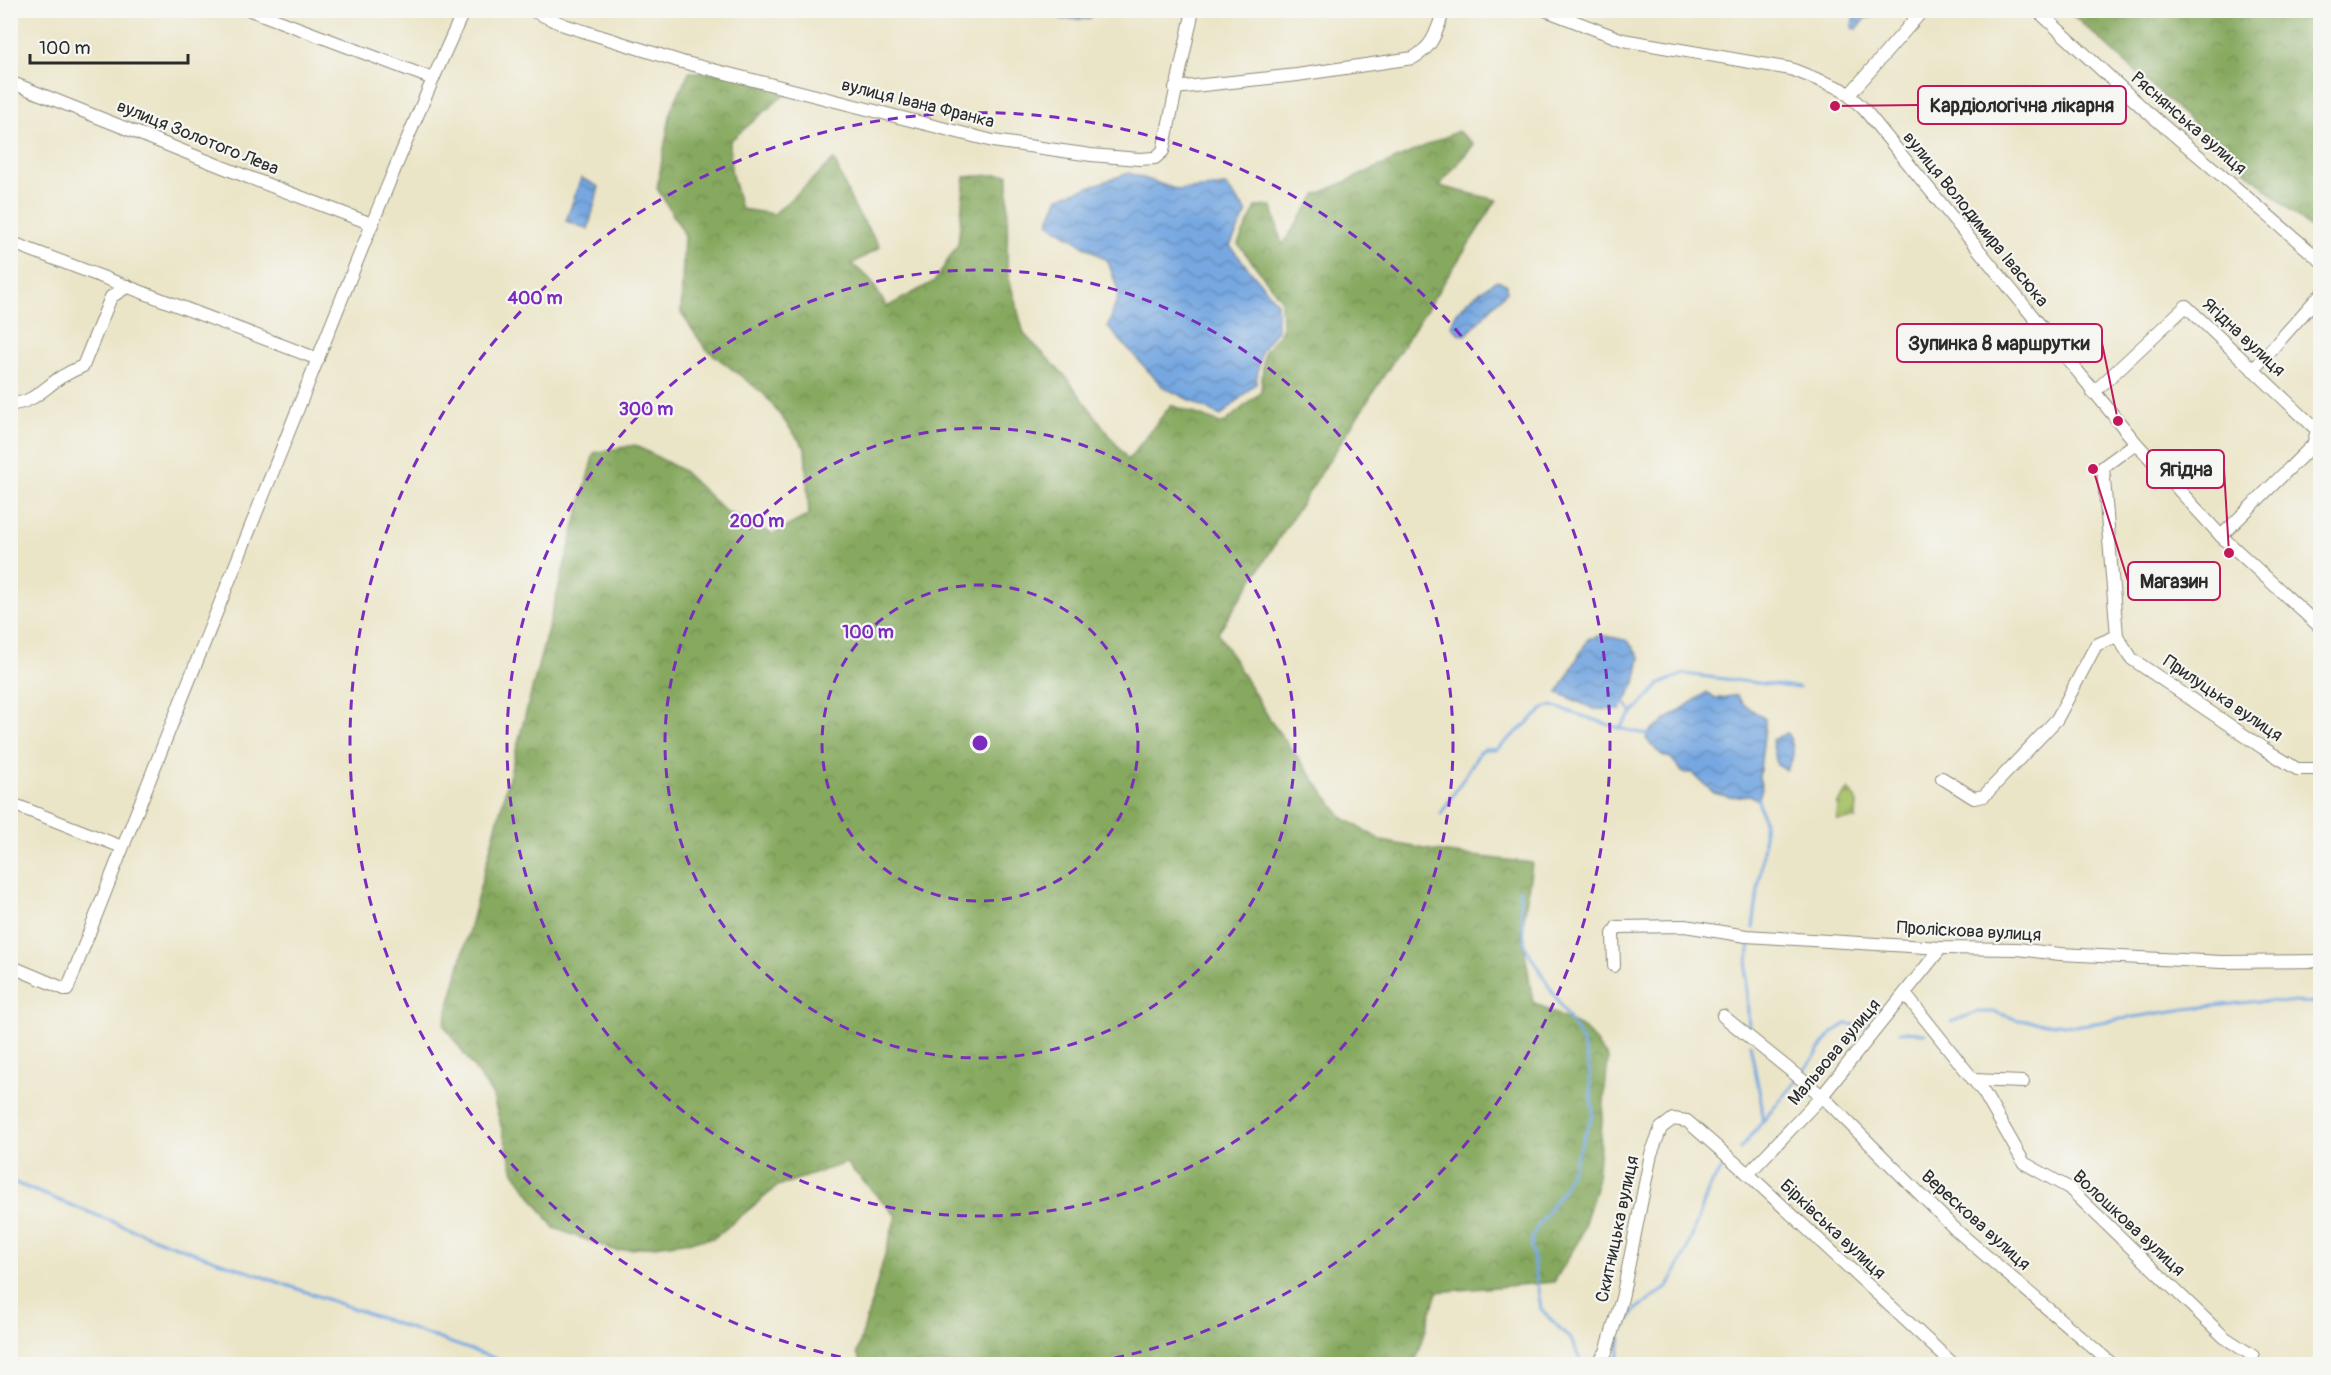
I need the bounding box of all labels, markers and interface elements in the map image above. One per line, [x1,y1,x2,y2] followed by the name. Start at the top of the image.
[30,27,188,65] scale bar
[39,37,91,60] text: 100 m
[2126,67,2251,180] street label: Ряснянська вулиця
[839,73,997,134] street label: вулиця Івана Франка
[1918,86,2126,124] callout: Кардіологічна лікарня
[1930,93,2114,118] text: Кардіологічна лікарня
[113,94,282,180] street label: вулиця Золотого Лева
[1898,127,2054,312] street label: вулиця Володимира Івасюка
[508,287,562,310] text: 400 m
[2197,293,2290,382] street label: Ягідна вулиця
[1897,324,2102,362] callout: Зупинка 8 маршрутки
[1908,331,2090,356] text: Зупинка 8 маршрутки
[619,398,673,421] text: 300 m
[2147,450,2224,488] callout: Ягідна
[2159,457,2213,482] text: Ягідна
[730,510,784,533] text: 200 m
[2128,562,2220,600] callout: Магазин
[2140,569,2208,594] text: Магазин
[842,621,894,644] text: 100 m
[2159,650,2287,747] street label: Прилуцька вулиця
[970,733,990,753] centre of rings
[1896,916,2042,947] street label: Проліскова вулиця
[1783,994,1886,1110] street label: Мальвова вулиця
[1591,1154,1644,1305] street label: Скитницька вулиця
[1916,1165,2035,1276] street label: Верескова вулиця
[2068,1165,2190,1281] street label: Волошкова вулиця
[1775,1174,1890,1284] street label: Бірківська вулиця

